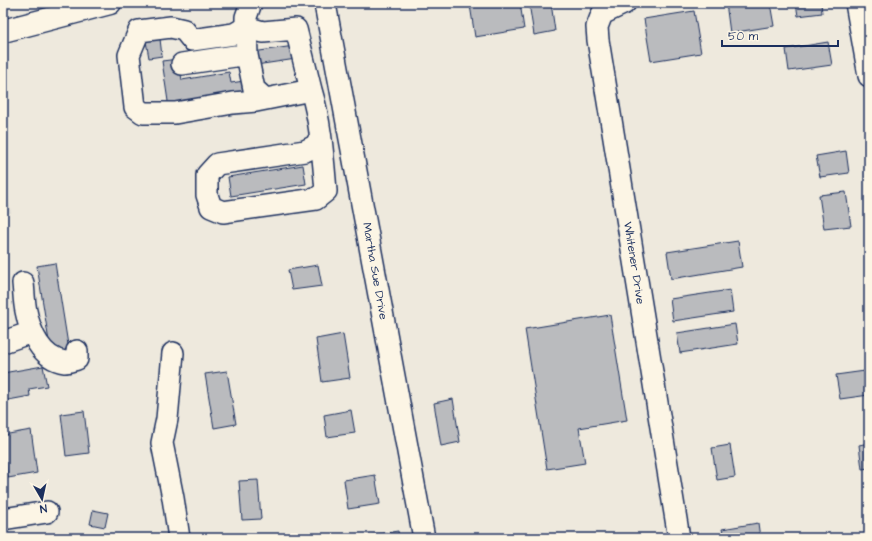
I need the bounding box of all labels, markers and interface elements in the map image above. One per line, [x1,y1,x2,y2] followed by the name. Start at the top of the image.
[722,22,838,48] scale bar
[728,28,759,45] text: 50 m
[358,221,392,321] street label: Martha Sue Drive
[619,221,649,306] street label: Whitener Drive
[22,479,62,519] north arrow
[39,500,48,516] text: N

